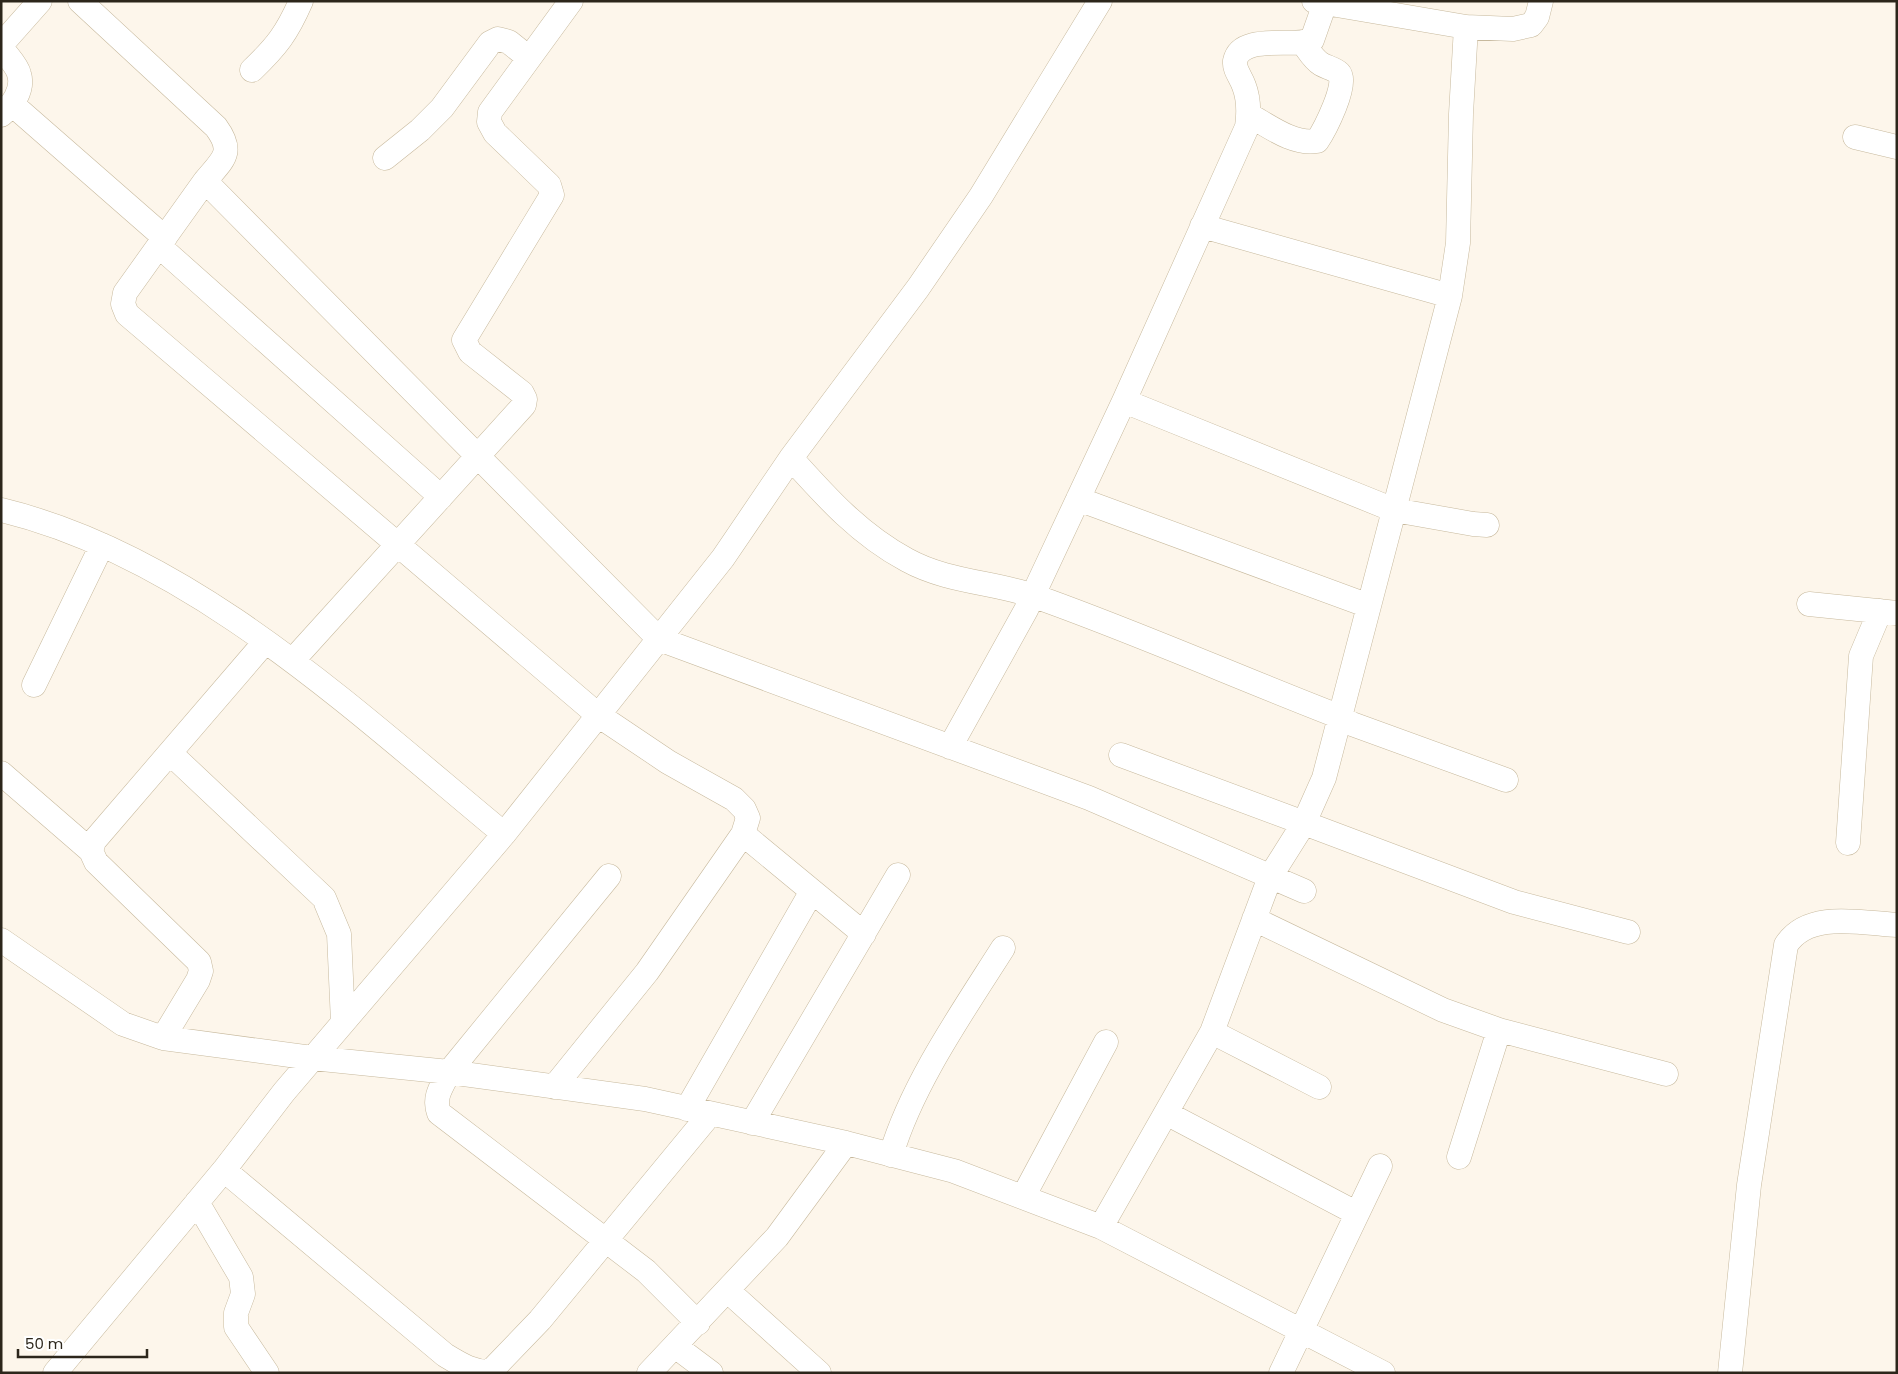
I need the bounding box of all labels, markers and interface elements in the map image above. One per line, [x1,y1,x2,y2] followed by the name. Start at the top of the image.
[18,1326,146,1358] scale bar
[25,1333,63,1354] text: 50 m

